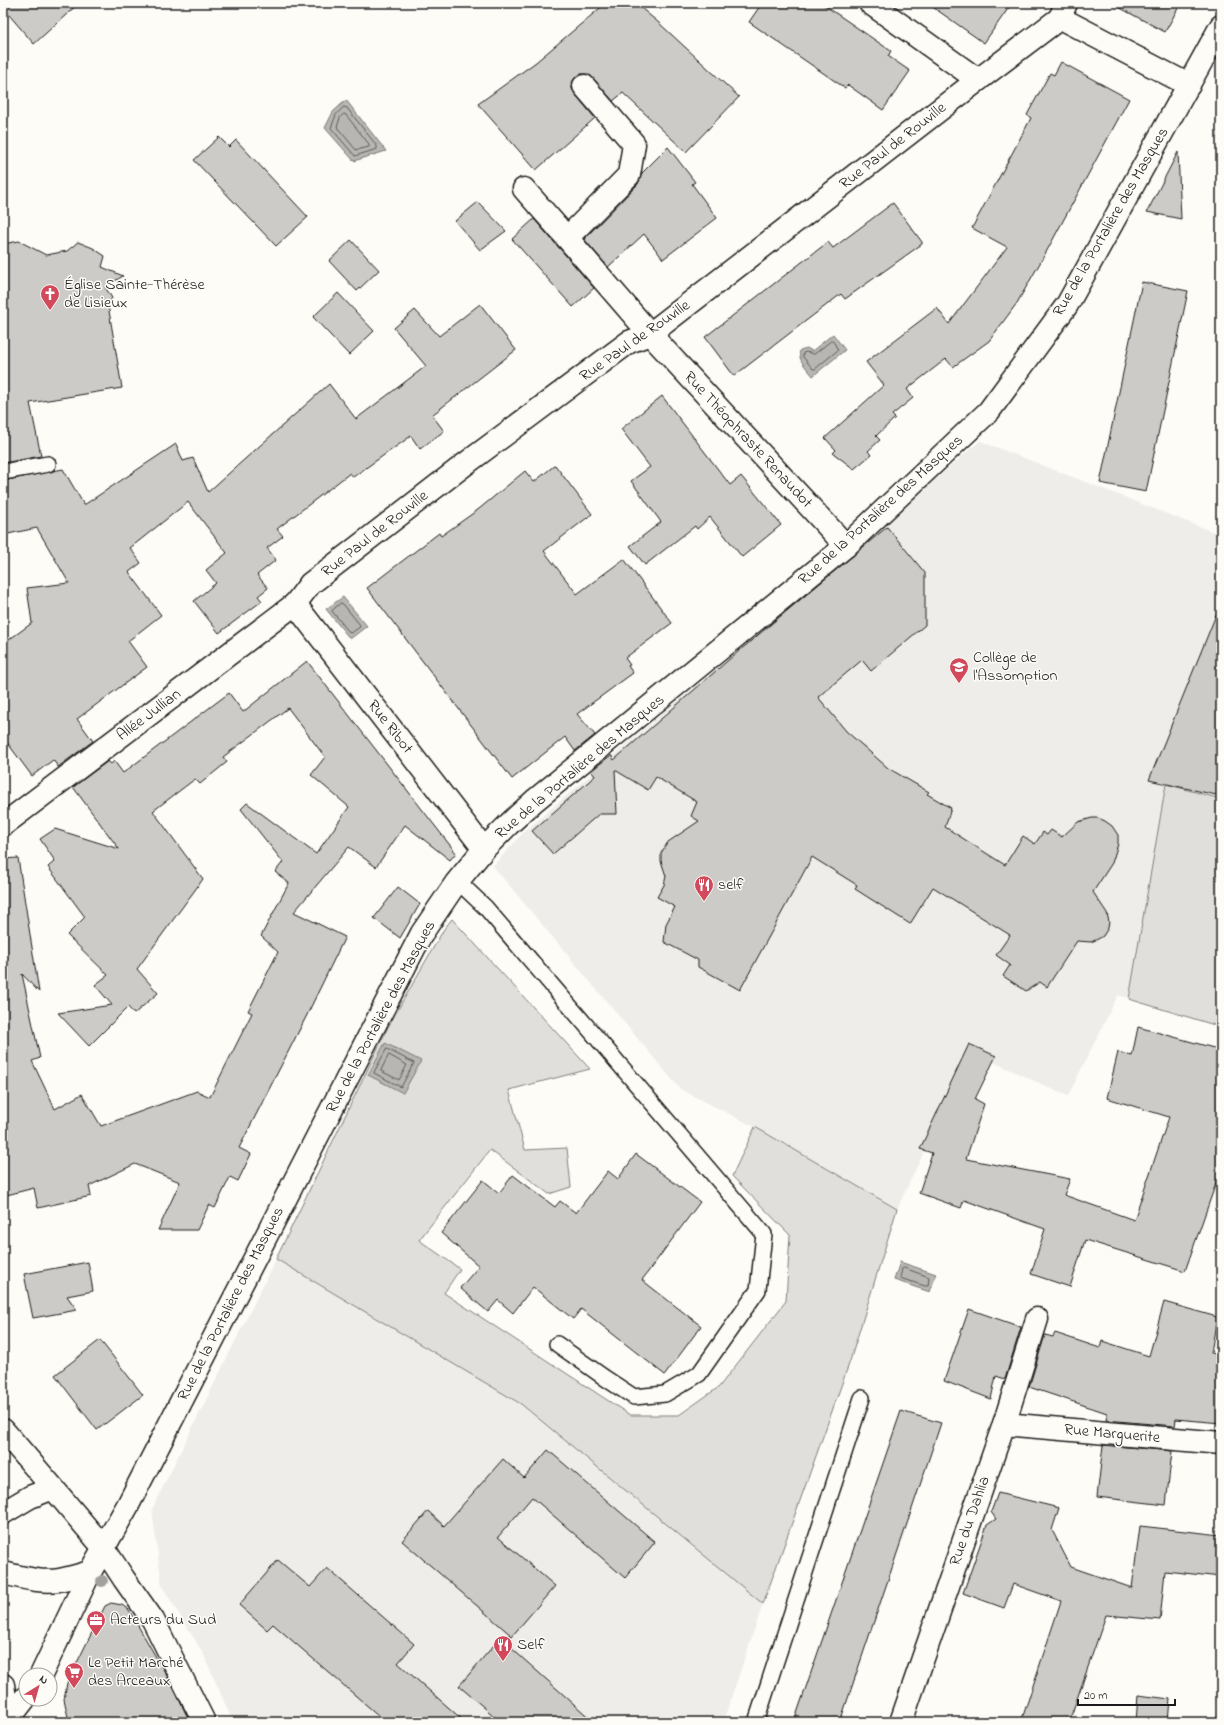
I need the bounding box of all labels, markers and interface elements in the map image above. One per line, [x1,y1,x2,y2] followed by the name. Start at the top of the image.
[834,96,952,195] street label: Rue Paul de Rouville
[1047,123,1175,321] street label: Rue de la Portalière des Masques
[64,273,206,315] place label: Église Sainte-Thérèse de Lisieux
[39,283,61,311] church icon: Église Sainte-Thérèse de Lisieux
[575,293,696,388] street label: Rue Paul de Rouville
[678,366,819,514] street label: Rue Théophraste Renaudot
[793,429,969,591] street label: Rue de la Portalière des Masques
[316,484,434,583] street label: Rue Paul de Rouville
[973,646,1058,688] place label: Collège de l'Assomption
[948,656,970,684] school or university icon: Collège de l'Assomption
[112,683,186,747] street label: Allée Jullian
[490,689,670,845] street label: Rue de la Portalière des Masques
[361,695,419,760] street label: Rue Ribot
[718,873,744,897] place label: self
[693,874,715,902] restaurant icon: self
[320,916,442,1118] street label: Rue de la Portalière des Masques
[172,1203,290,1405] street label: Rue de la Portalière des Masques
[1063,1418,1162,1450] street label: Rue Marguerite
[943,1473,997,1569] street label: Rue du Dahlia
[110,1608,216,1632] place label: Acteurs du Sud
[85,1609,107,1637] office icon: Acteurs du Sud
[517,1633,545,1657] place label: Self
[492,1634,514,1662] restaurant icon: Self
[88,1651,184,1693] place label: Le Petit Marché des Arceaux
[63,1661,85,1689] supermarket icon: Le Petit Marché des Arceaux
[18,1667,58,1707] north arrow
[36,1671,51,1688] text: N
[1078,1681,1175,1707] scale bar
[1084,1687,1107,1705] text: 20 m

